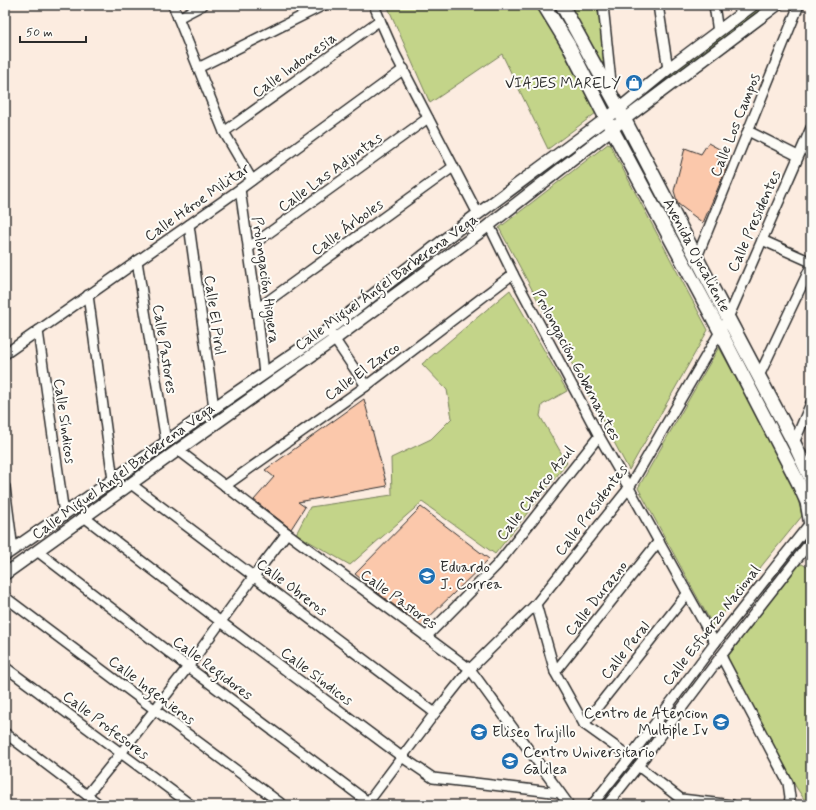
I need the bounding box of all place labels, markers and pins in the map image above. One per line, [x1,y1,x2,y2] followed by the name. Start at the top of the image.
[624,73,644,93] shop icon: VIAJES MARELY
[505,74,621,94] place label: VIAJES MARELY
[440,558,503,595] place label: Eduardo J. Correa
[417,566,437,586] school or university icon: Eduardo J. Correa
[584,704,708,741] place label: Centro de Atencion Multiple Iv
[711,712,731,732] school or university icon: Centro de Atencion Multiple Iv
[469,722,489,742] school or university icon: Eliseo Trujillo
[492,723,576,743] place label: Eliseo Trujillo
[523,743,655,780] place label: Centro Universitario Galilea
[500,751,520,771] school or university icon: Centro Universitario Galilea

